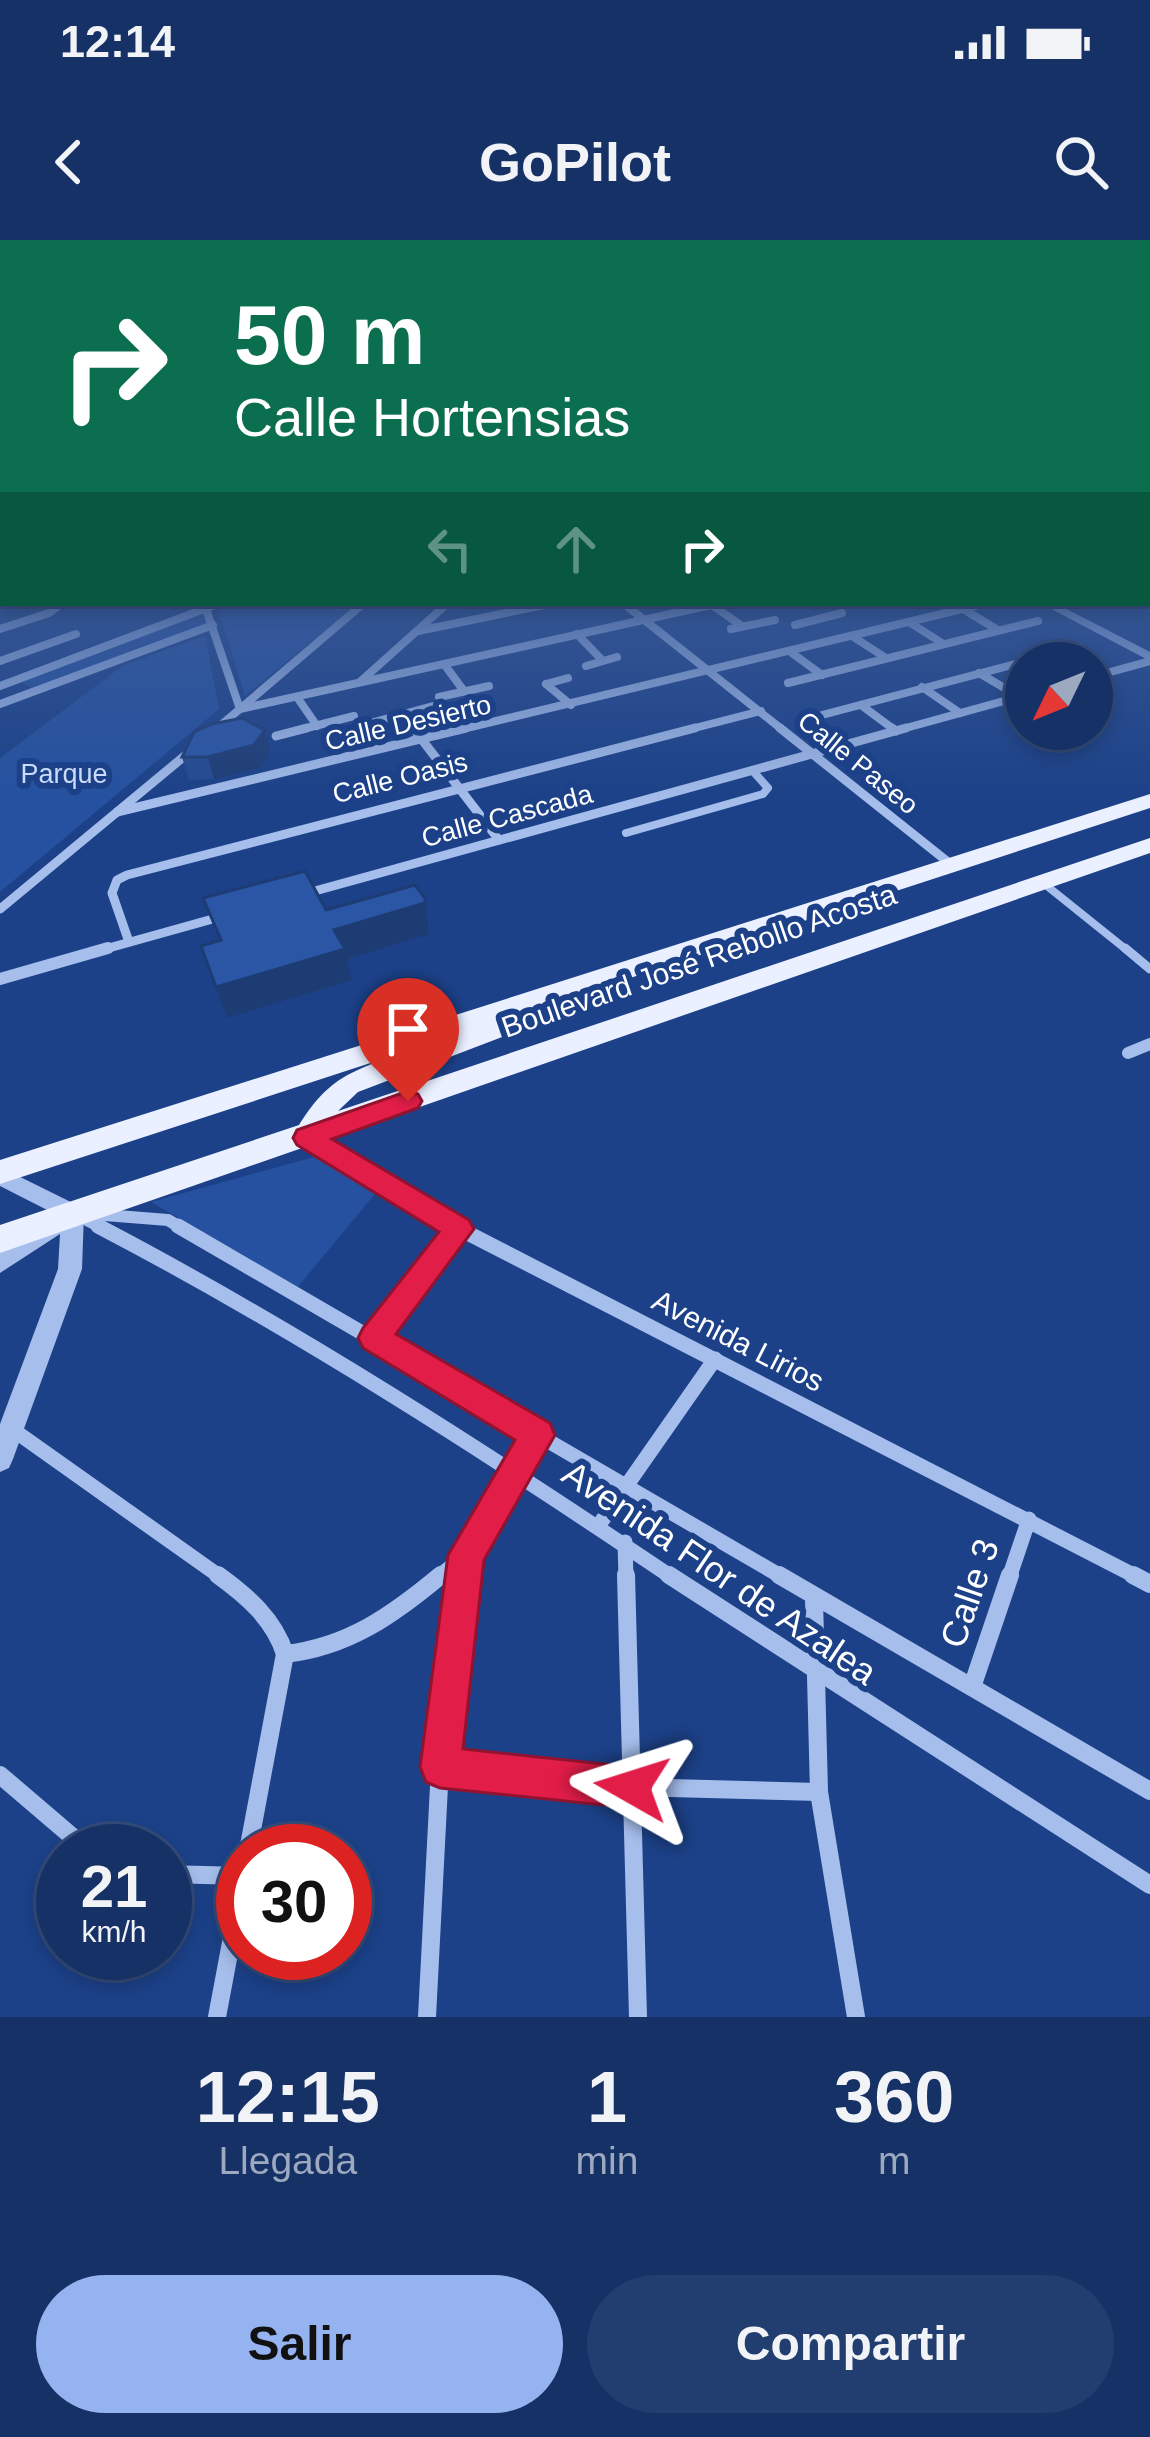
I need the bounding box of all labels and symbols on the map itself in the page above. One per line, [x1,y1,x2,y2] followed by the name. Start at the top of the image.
[1005,642,1113,750] north arrow
[322,689,494,757] street label: Calle Desierto
[792,706,924,820] street label: Calle Paseo
[329,747,471,809] street label: Calle Oasis
[20,759,108,789] park label: Parque
[418,779,597,853] street label: Calle Cascada
[497,877,901,1044] street label: Boulevard José Rebollo Acosta
[357,978,459,1101] pin
[647,1283,829,1398] street label: Avenida Lirios
[555,1452,885,1693] street label: Avenida Flor de Azalea
[932,1534,1007,1653] street label: Calle 3
[569,1724,695,1850] position arrow
[216,1824,372,1980] speed limit sign: 30

